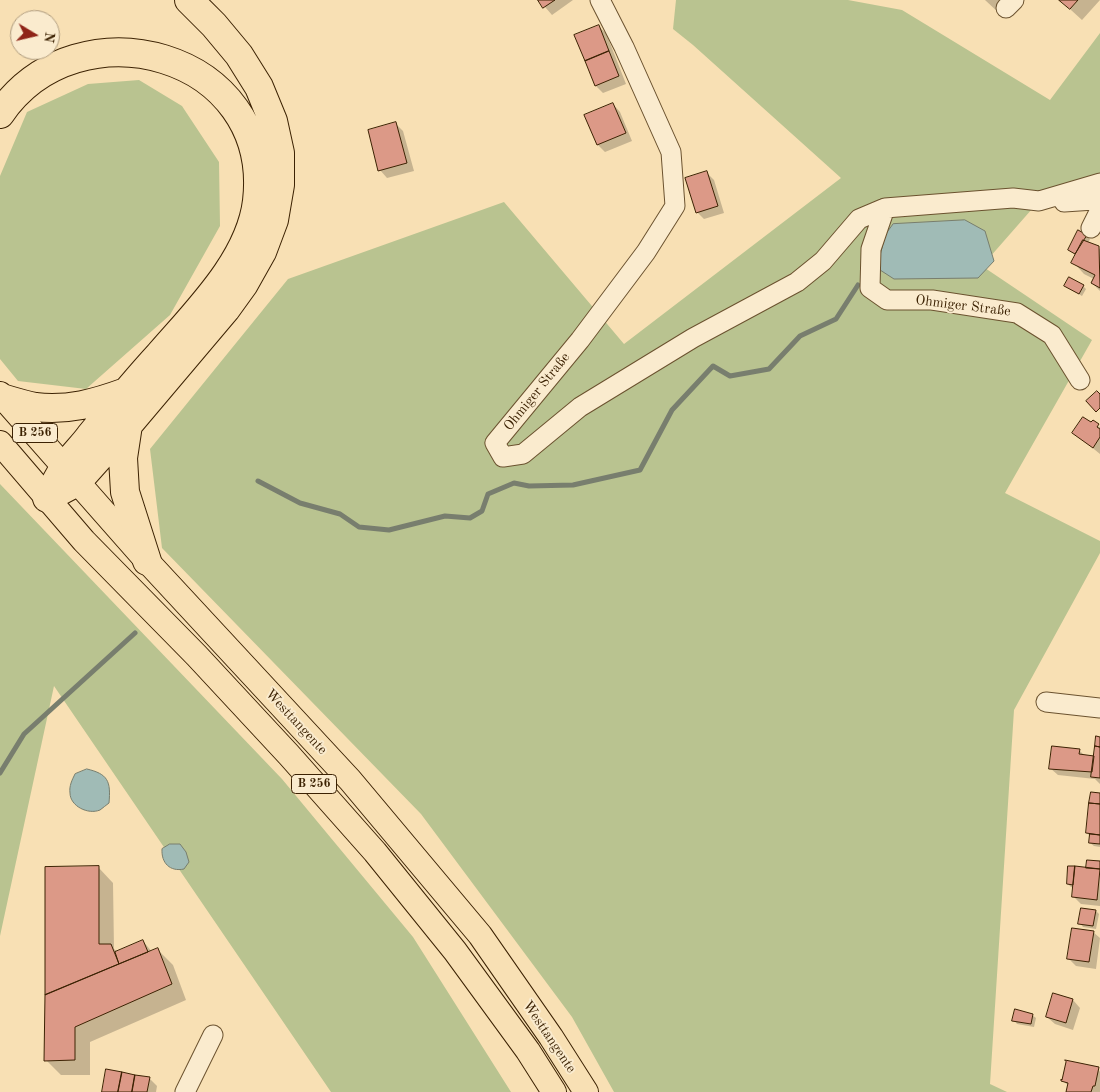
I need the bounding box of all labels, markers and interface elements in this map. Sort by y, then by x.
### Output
north arrow [10,10,60,60]
text: N [41,31,57,44]
street label: Ohmiger Straße [914,292,1012,320]
street label: Ohmiger Straße [500,349,574,435]
road number: B 256 [12,423,58,442]
street label: Westtangente [261,686,331,758]
road number: B 256 [292,774,336,794]
street label: Westtangente [519,998,579,1076]

